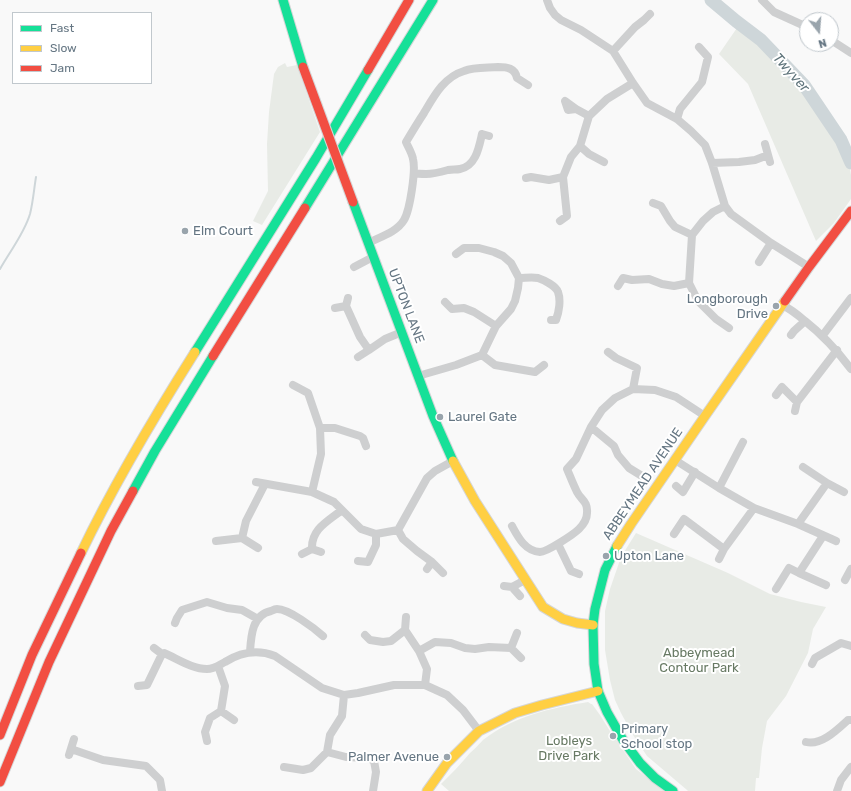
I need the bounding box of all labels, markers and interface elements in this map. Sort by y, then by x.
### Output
legend [12,12,152,84]
north arrow [799,12,839,52]
text: Fast [50,21,74,35]
text: N [817,36,828,50]
text: Slow [50,41,77,55]
water label: Twyver [769,50,813,96]
text: Jam [50,61,75,75]
place label: Elm Court [193,223,253,239]
marker: Elm Court [180,226,190,236]
street label: UPTON LANE [385,266,427,346]
place label: Longborough Drive [687,291,768,322]
marker: Longborough Drive [771,301,781,311]
place label: Laurel Gate [448,409,517,425]
marker: Laurel Gate [435,412,445,422]
street label: ABBEYMEAD AVENUE [600,425,686,543]
place label: Upton Lane [614,548,684,564]
marker: Upton Lane [601,551,611,561]
park label: Abbeymead Contour Park [659,645,739,676]
place label: Primary School stop [621,721,692,752]
marker: Primary School stop [608,731,618,741]
park label: Lobleys Drive Park [538,733,600,764]
place label: Palmer Avenue [348,749,439,765]
marker: Palmer Avenue [442,752,452,762]

